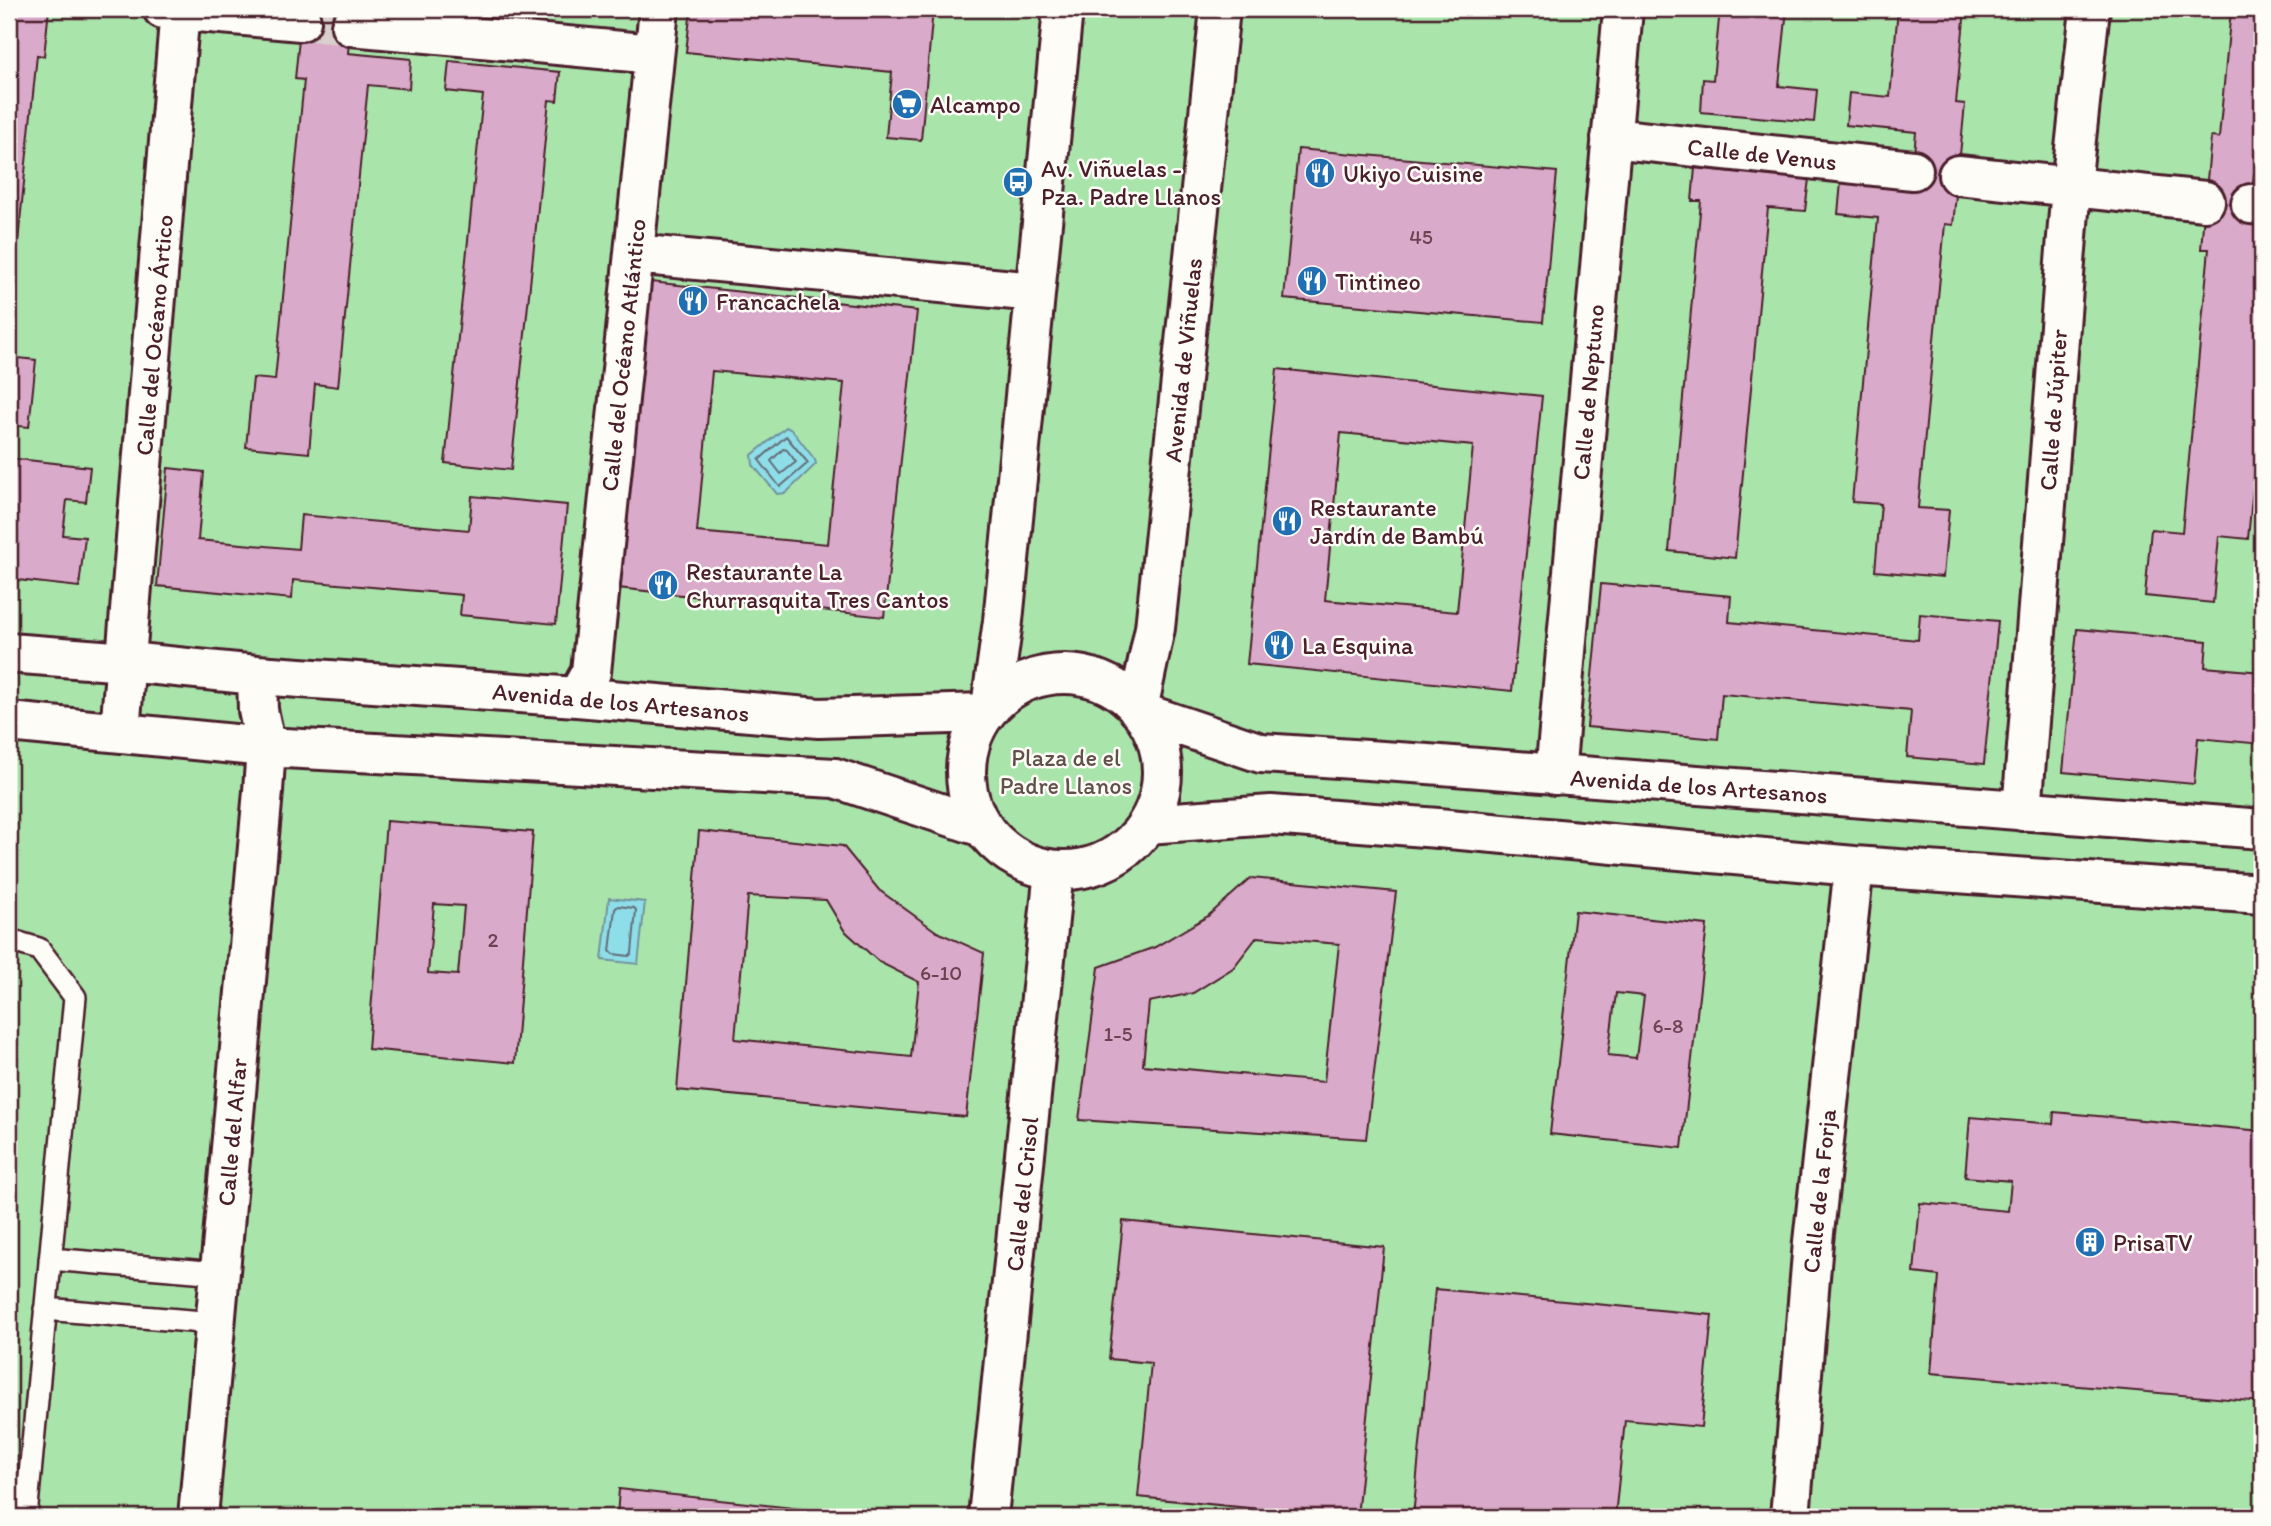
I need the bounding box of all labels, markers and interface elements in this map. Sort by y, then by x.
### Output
supermarket icon: Alcampo [890,87,924,121]
place label: Alcampo [930,90,1021,119]
street label: Calle de Venus [1686,132,1838,176]
place label: Av. Viñuelas - Pza. Padre Llanos [1041,154,1221,211]
restaurant icon: Ukiyo Cuisine [1303,156,1337,190]
place label: Ukiyo Cuisine [1343,159,1483,188]
bus stop icon: Av. Viñuelas - Pza. Padre Llanos [1001,165,1035,199]
street label: Calle del Océano Ártico [129,213,179,457]
street label: Calle del Océano Atlántico [594,217,652,493]
house number: 45 [1409,224,1433,249]
street label: Avenida de Viñuelas [1158,256,1208,464]
restaurant icon: Tintineo [1295,264,1329,298]
place label: Tintineo [1335,267,1421,296]
restaurant icon: Francachela [676,284,710,318]
place label: Francachela [716,287,841,316]
street label: Calle de Neptuno [1566,303,1610,481]
street label: Calle de Júpiter [2033,328,2073,492]
place label: Restaurante Jardín de Bambú [1310,493,1484,550]
restaurant icon: Restaurante Jardín de Bambú [1270,504,1304,538]
place label: Restaurante La Churrasquita Tres Cantos [686,557,949,614]
restaurant icon: Restaurante La Churrasquita Tres Cantos [646,568,680,602]
restaurant icon: La Esquina [1262,628,1296,662]
place label: La Esquina [1302,631,1414,660]
street label: Avenida de los Artesanos [491,676,751,728]
park label: Plaza de el Padre Llanos [1000,743,1132,800]
street label: Avenida de los Artesanos [1569,763,1829,809]
house number: 2 [487,927,499,952]
house number: 6-10 [920,960,962,985]
house number: 6-8 [1652,1013,1684,1038]
house number: 1-5 [1103,1021,1133,1046]
street label: Calle del Alfar [211,1056,253,1207]
street label: Calle de la Forja [1796,1107,1842,1275]
street label: Calle del Crisol [999,1115,1045,1273]
building icon: PrisaTV [2073,1225,2107,1259]
place label: PrisaTV [2113,1228,2192,1257]

